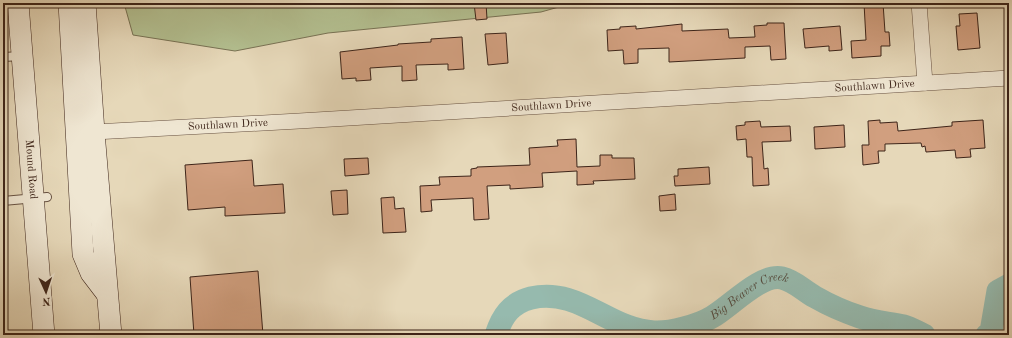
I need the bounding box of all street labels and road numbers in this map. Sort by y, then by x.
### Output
street label: Southlawn Drive [834,78,915,94]
street label: Southlawn Drive [511,98,592,114]
street label: Southlawn Drive [187,117,268,132]
street label: Mound Road [23,139,39,200]

